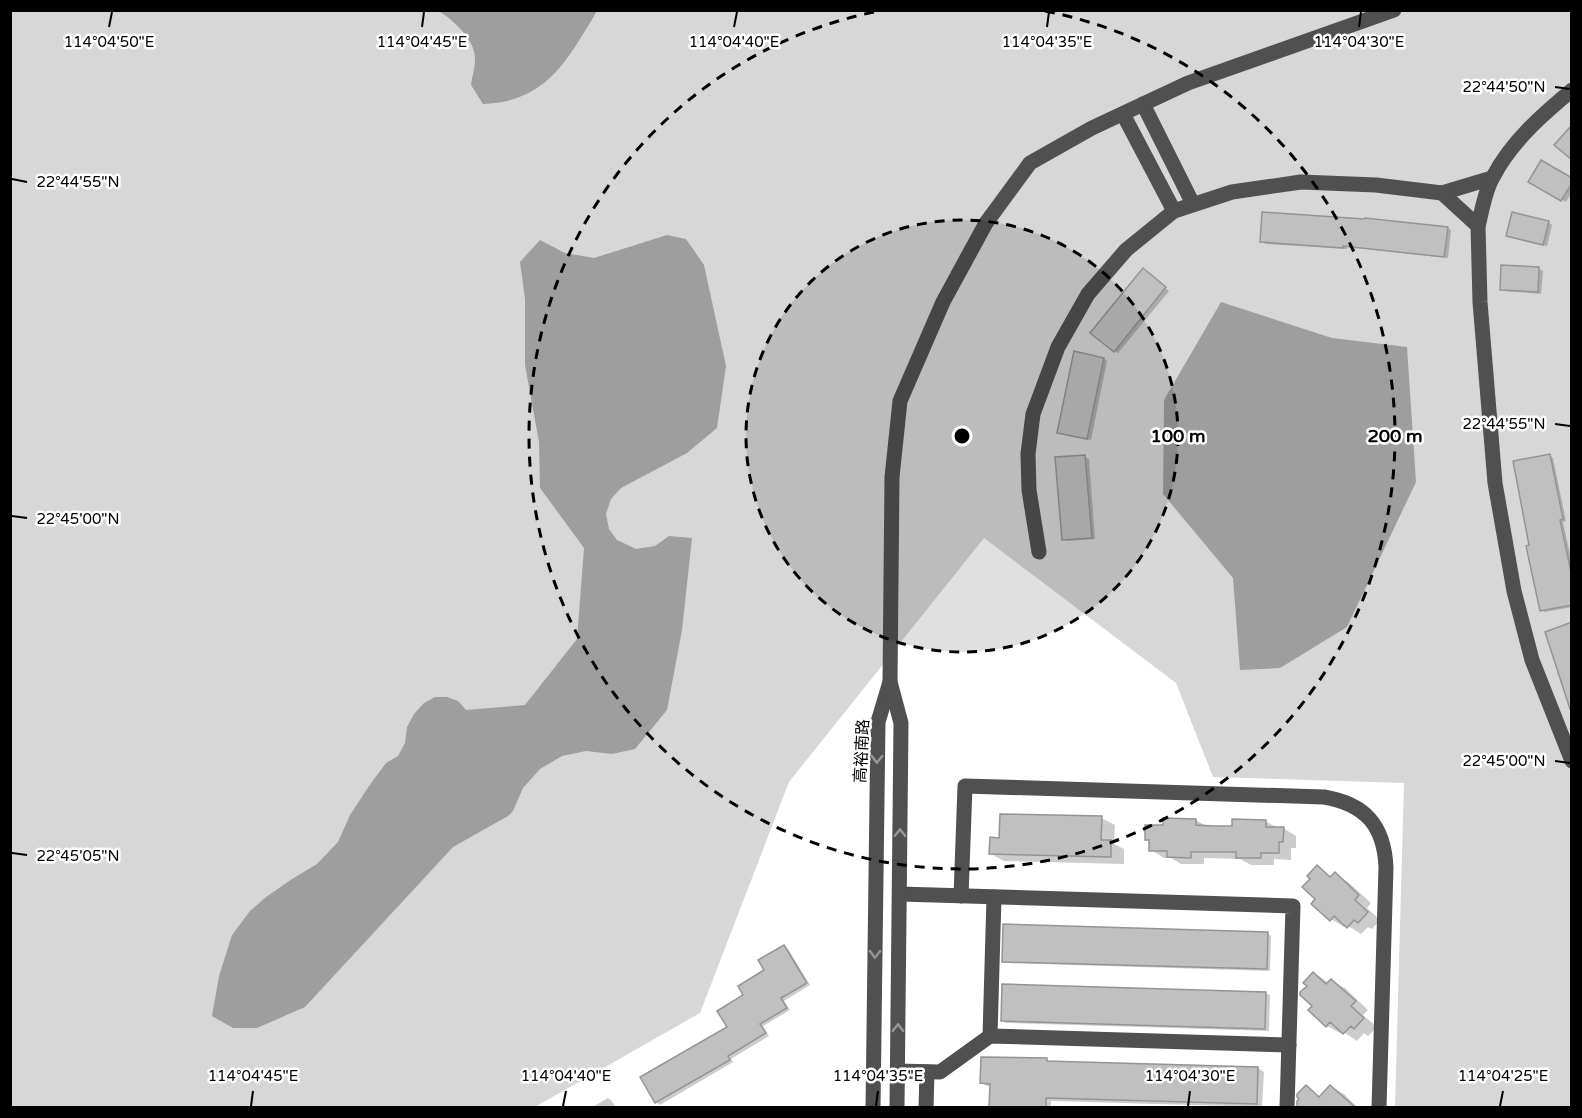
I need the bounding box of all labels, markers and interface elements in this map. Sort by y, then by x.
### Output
text: 114°04'50"E [64,33,154,51]
text: 114°04'45"E [377,33,467,51]
text: 114°04'40"E [689,33,779,51]
text: 114°04'35"E [1002,33,1092,51]
text: 114°04'30"E [1314,33,1404,51]
text: 22°44'50"N [1462,78,1546,96]
text: 22°44'55"N [36,173,120,191]
text: 22°44'55"N [1462,415,1546,433]
text: 100 m [1150,425,1206,447]
text: 200 m [1367,425,1423,447]
centre of rings [952,426,972,446]
text: 22°45'00"N [36,510,120,528]
street label: 高裕南路 [850,719,874,784]
text: 22°45'00"N [1462,752,1546,770]
one-way arrow [871,755,883,764]
one-way arrow [894,829,906,838]
text: 22°45'05"N [36,847,120,865]
one-way arrow [868,950,881,959]
one-way arrow [892,1024,904,1033]
text: 114°04'45"E [208,1067,298,1085]
text: 114°04'40"E [521,1067,611,1085]
text: 114°04'35"E [833,1067,923,1085]
text: 114°04'30"E [1145,1067,1235,1085]
text: 114°04'25"E [1458,1067,1548,1085]

